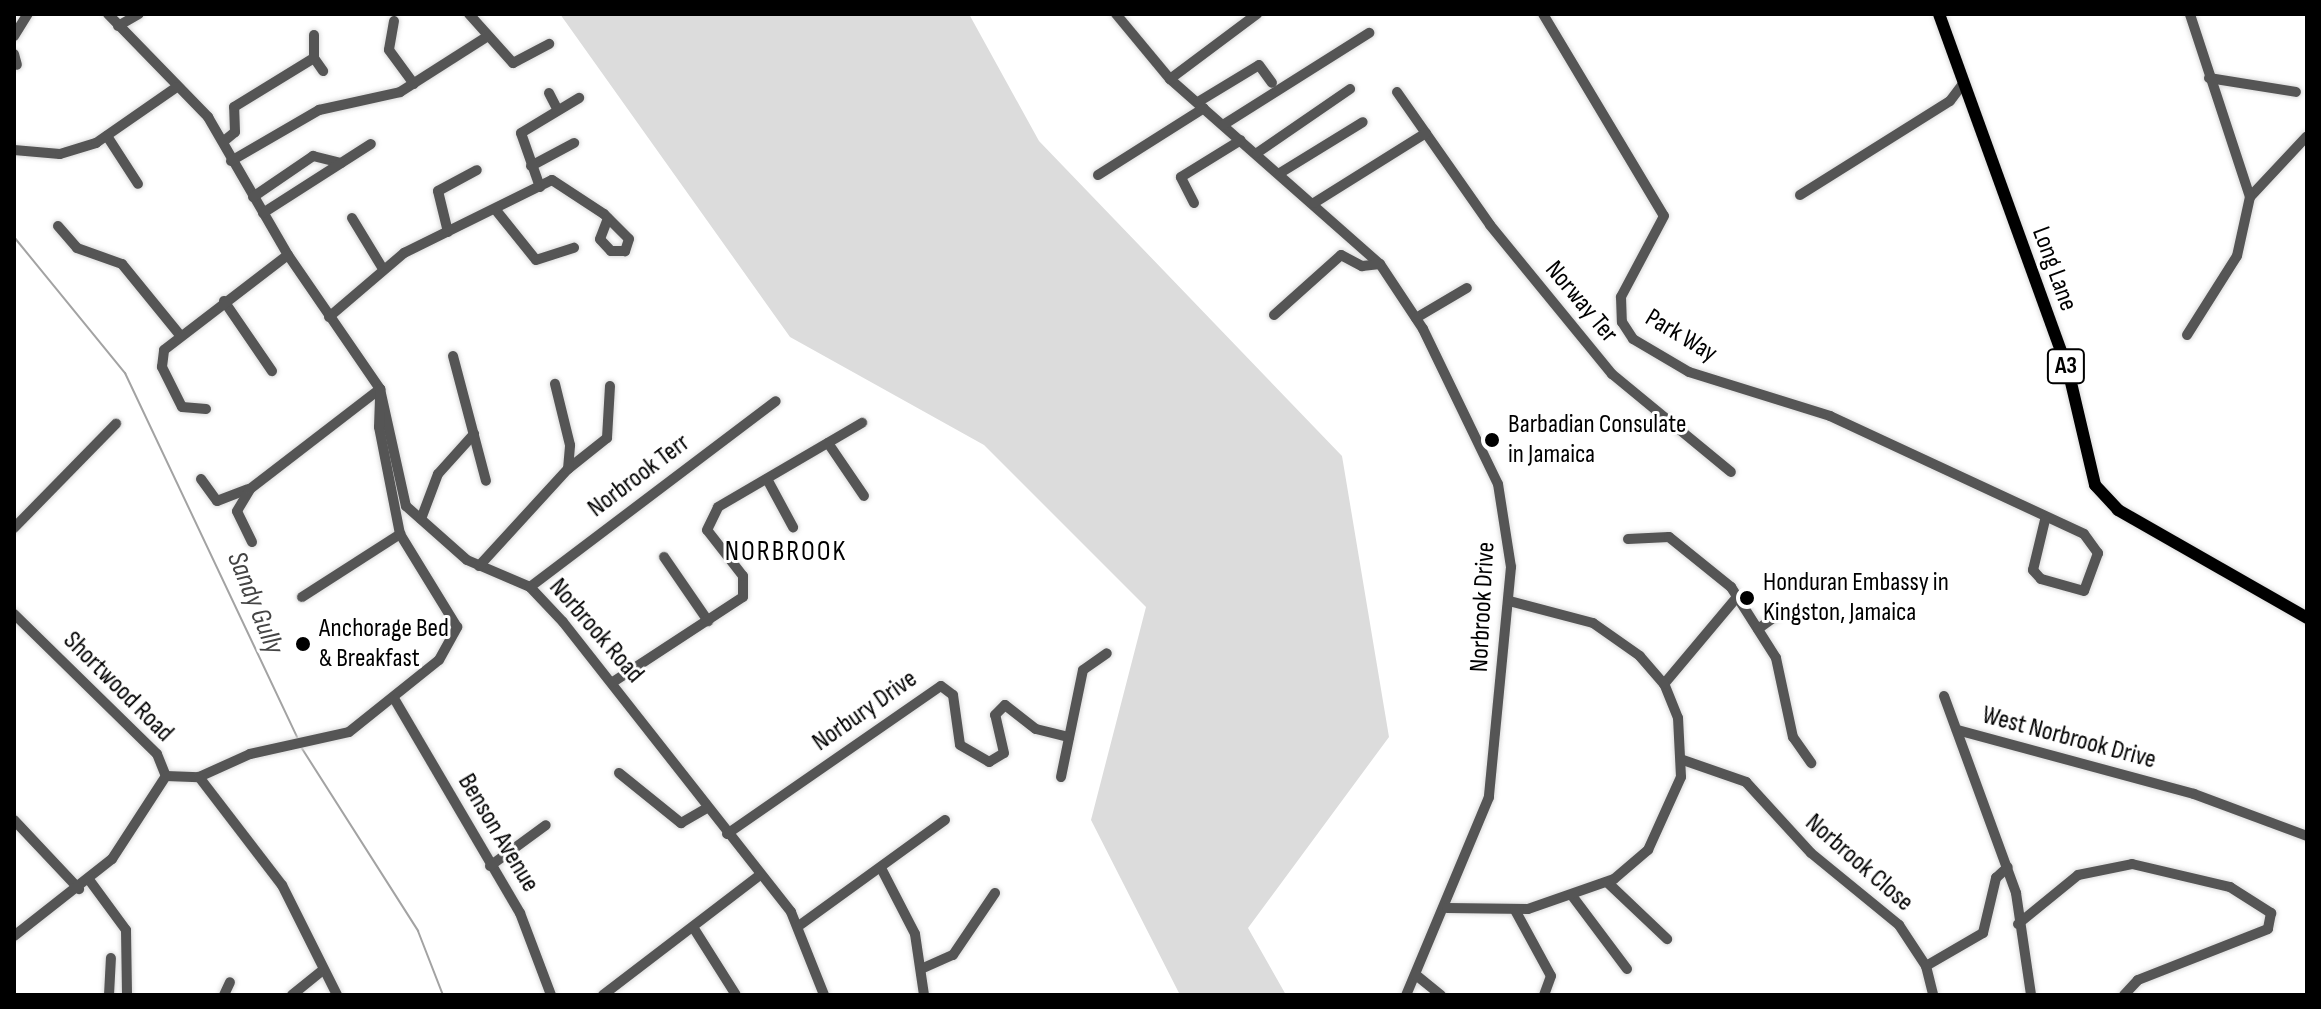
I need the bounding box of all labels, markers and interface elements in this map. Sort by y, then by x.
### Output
street label: Long Lane [2024,223,2084,315]
street label: Norway Ter [1538,255,1624,349]
street label: Park Way [1639,302,1723,370]
road number: A3 [2046,346,2086,386]
place label: Barbadian Consulate in Jamaica [1508,409,1686,470]
street label: Norbrook Terr [582,428,696,524]
marker: Barbadian Consulate in Jamaica [1483,431,1501,449]
district label: NORBROOK [725,535,847,569]
street label: Norbrook Drive [1464,541,1502,673]
water label: Sandy Gully [219,547,291,659]
place label: Honduran Embassy in Kingston, Jamaica [1763,567,1949,628]
street label: Norbrook Road [542,572,650,690]
marker: Honduran Embassy in Kingston, Jamaica [1738,589,1756,607]
place label: Anchorage Bed & Breakfast [319,613,449,674]
street label: Shortwood Road [56,625,180,749]
marker: Anchorage Bed & Breakfast [294,635,312,653]
street label: Norbury Drive [807,664,923,758]
street label: West Norbrook Drive [1979,700,2159,776]
street label: Benson Avenue [451,768,545,898]
street label: Norbrook Close [1799,808,1919,918]

